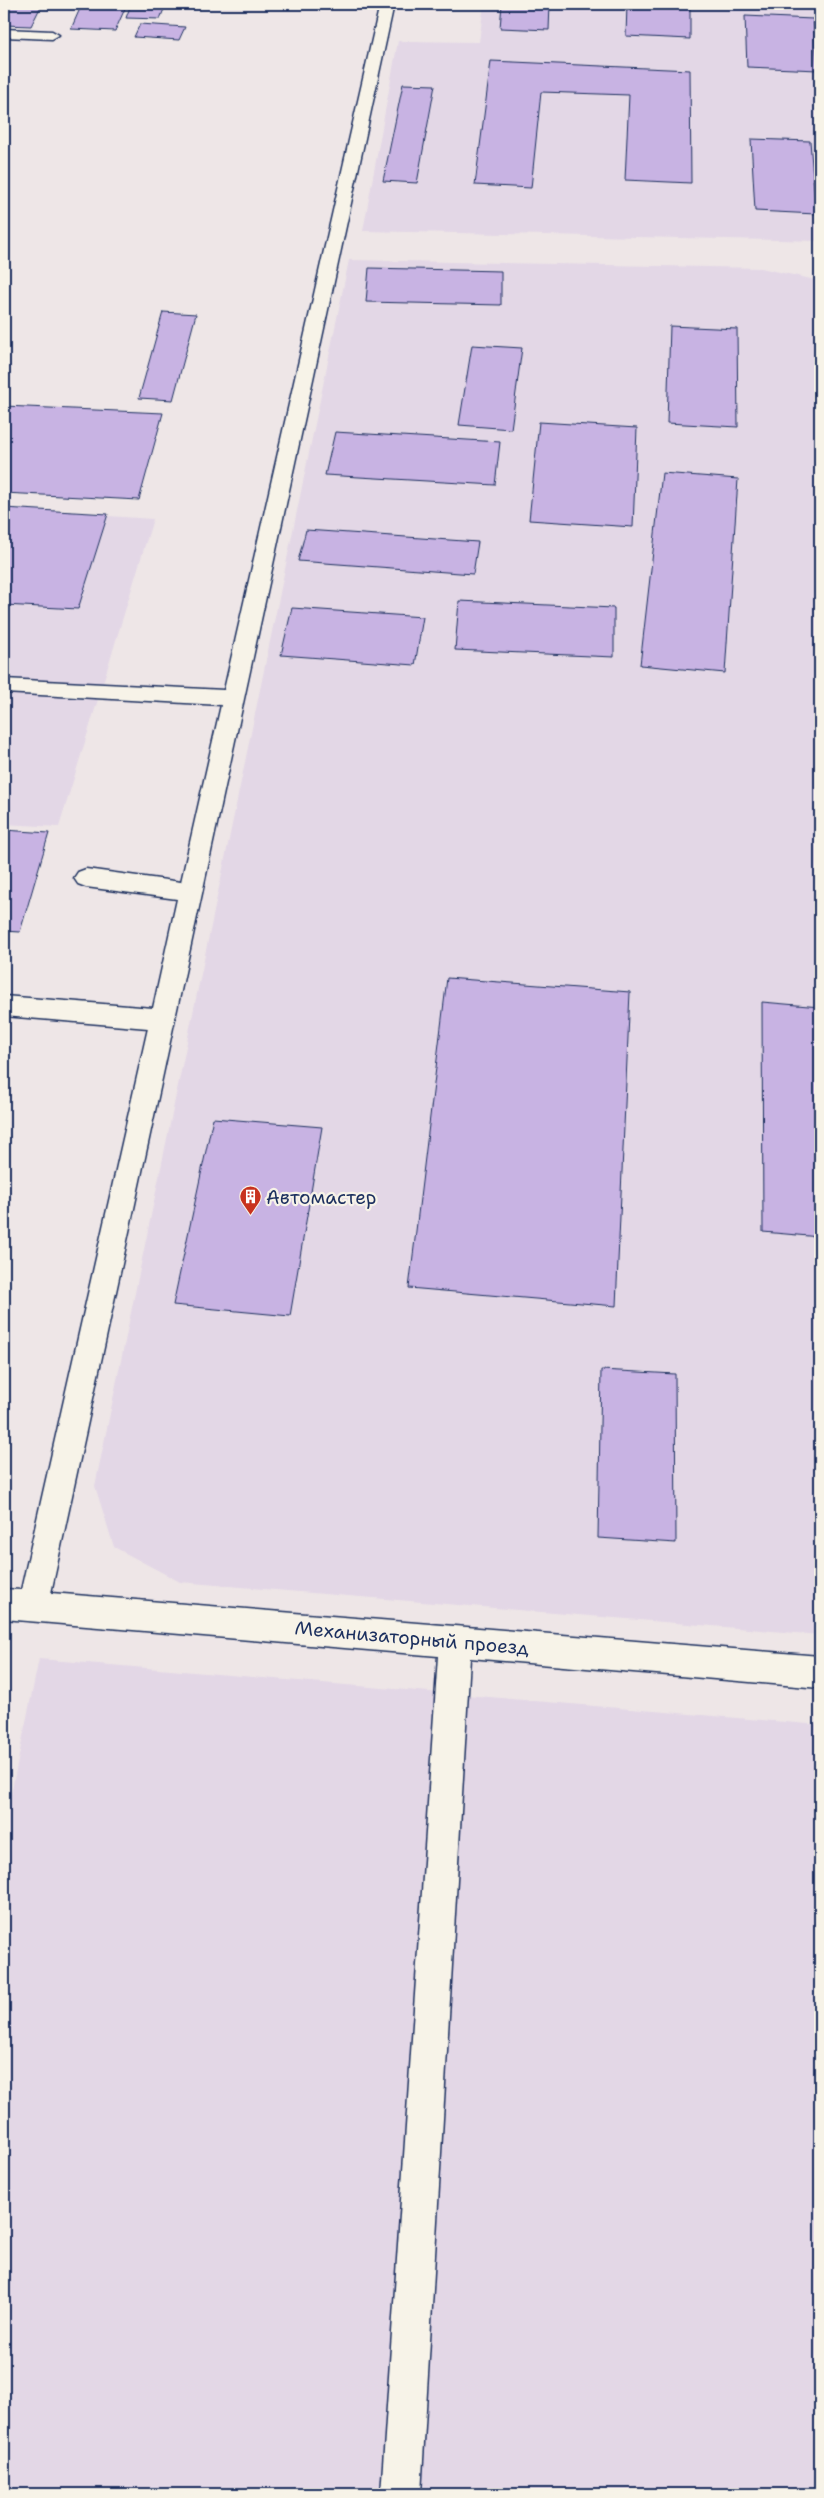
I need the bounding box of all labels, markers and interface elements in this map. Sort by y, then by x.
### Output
building icon: Автомастер [238,1185,262,1216]
place label: Автомастер [266,1185,377,1210]
street label: Механизаторный проезд [294,1615,530,1661]

